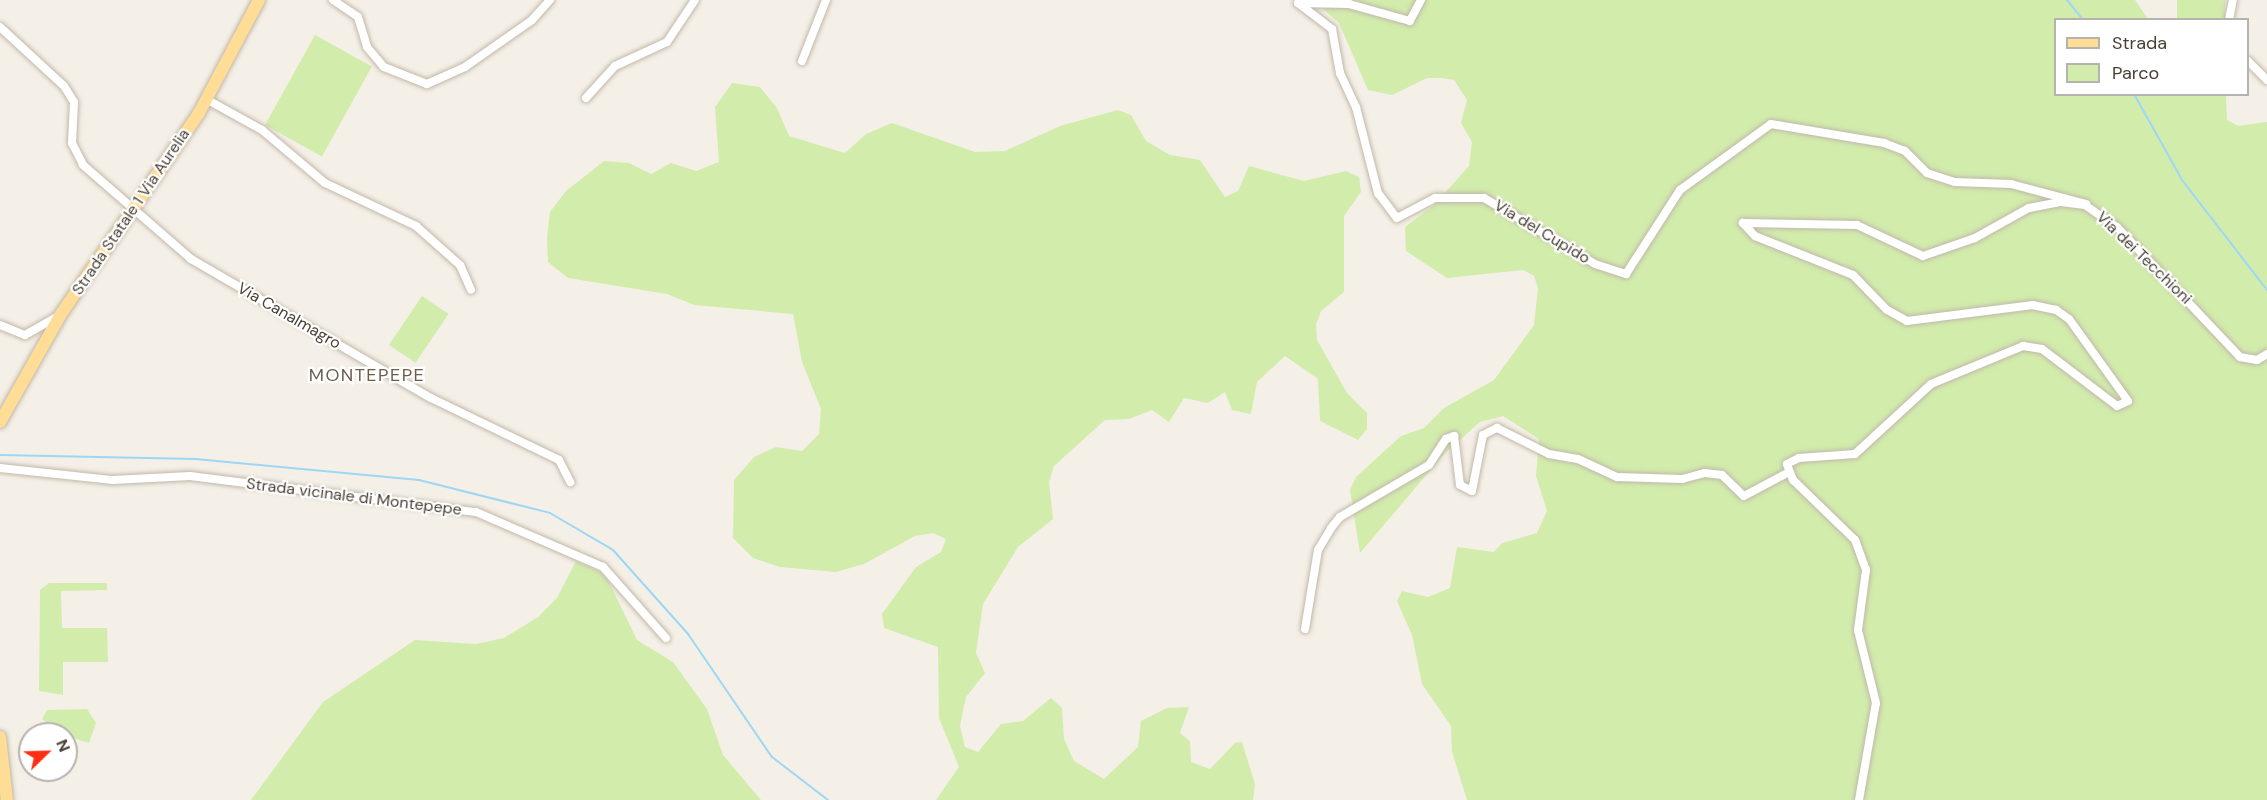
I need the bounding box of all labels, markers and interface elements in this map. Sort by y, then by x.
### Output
legend [2054,18,2249,96]
text: Strada [2112,31,2167,55]
text: Parco [2112,61,2159,85]
street label: Strada Statale 1 Via Aurelia [68,125,194,299]
street label: Via del Cupido [1491,196,1593,268]
street label: Via dei Tecchioni [2092,208,2196,308]
street label: Via Canalmagro [234,279,344,353]
district label: MONTEPEPE [309,364,425,386]
street label: Strada vicinale di Montepepe [245,474,463,520]
north arrow [18,722,78,782]
text: N [51,736,75,755]

